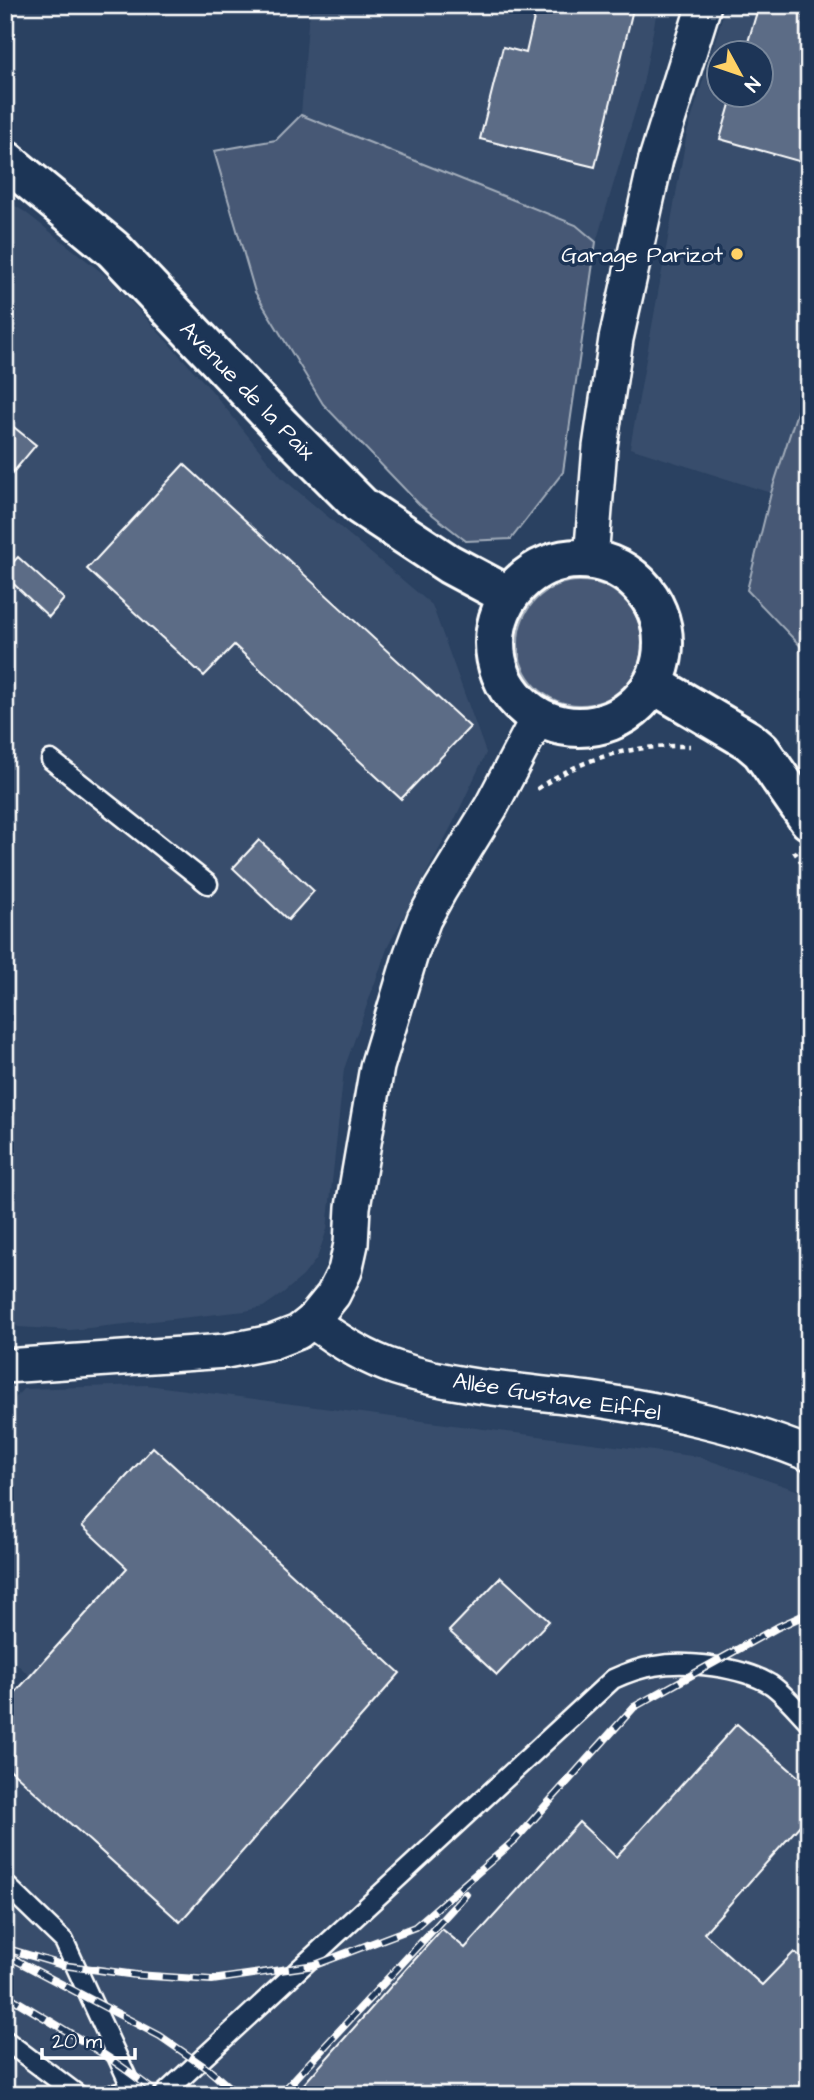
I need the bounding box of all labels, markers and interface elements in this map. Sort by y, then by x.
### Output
north arrow [706,38,776,108]
text: N [738,71,766,97]
place label: Garage Parizot [561,239,724,272]
marker: Garage Parizot [729,246,745,262]
street label: Avenue de la Paix [172,314,322,468]
street label: Allée Gustave Eiffel [451,1365,663,1429]
scale bar [42,2016,135,2060]
text: 20 m [52,2027,103,2056]

